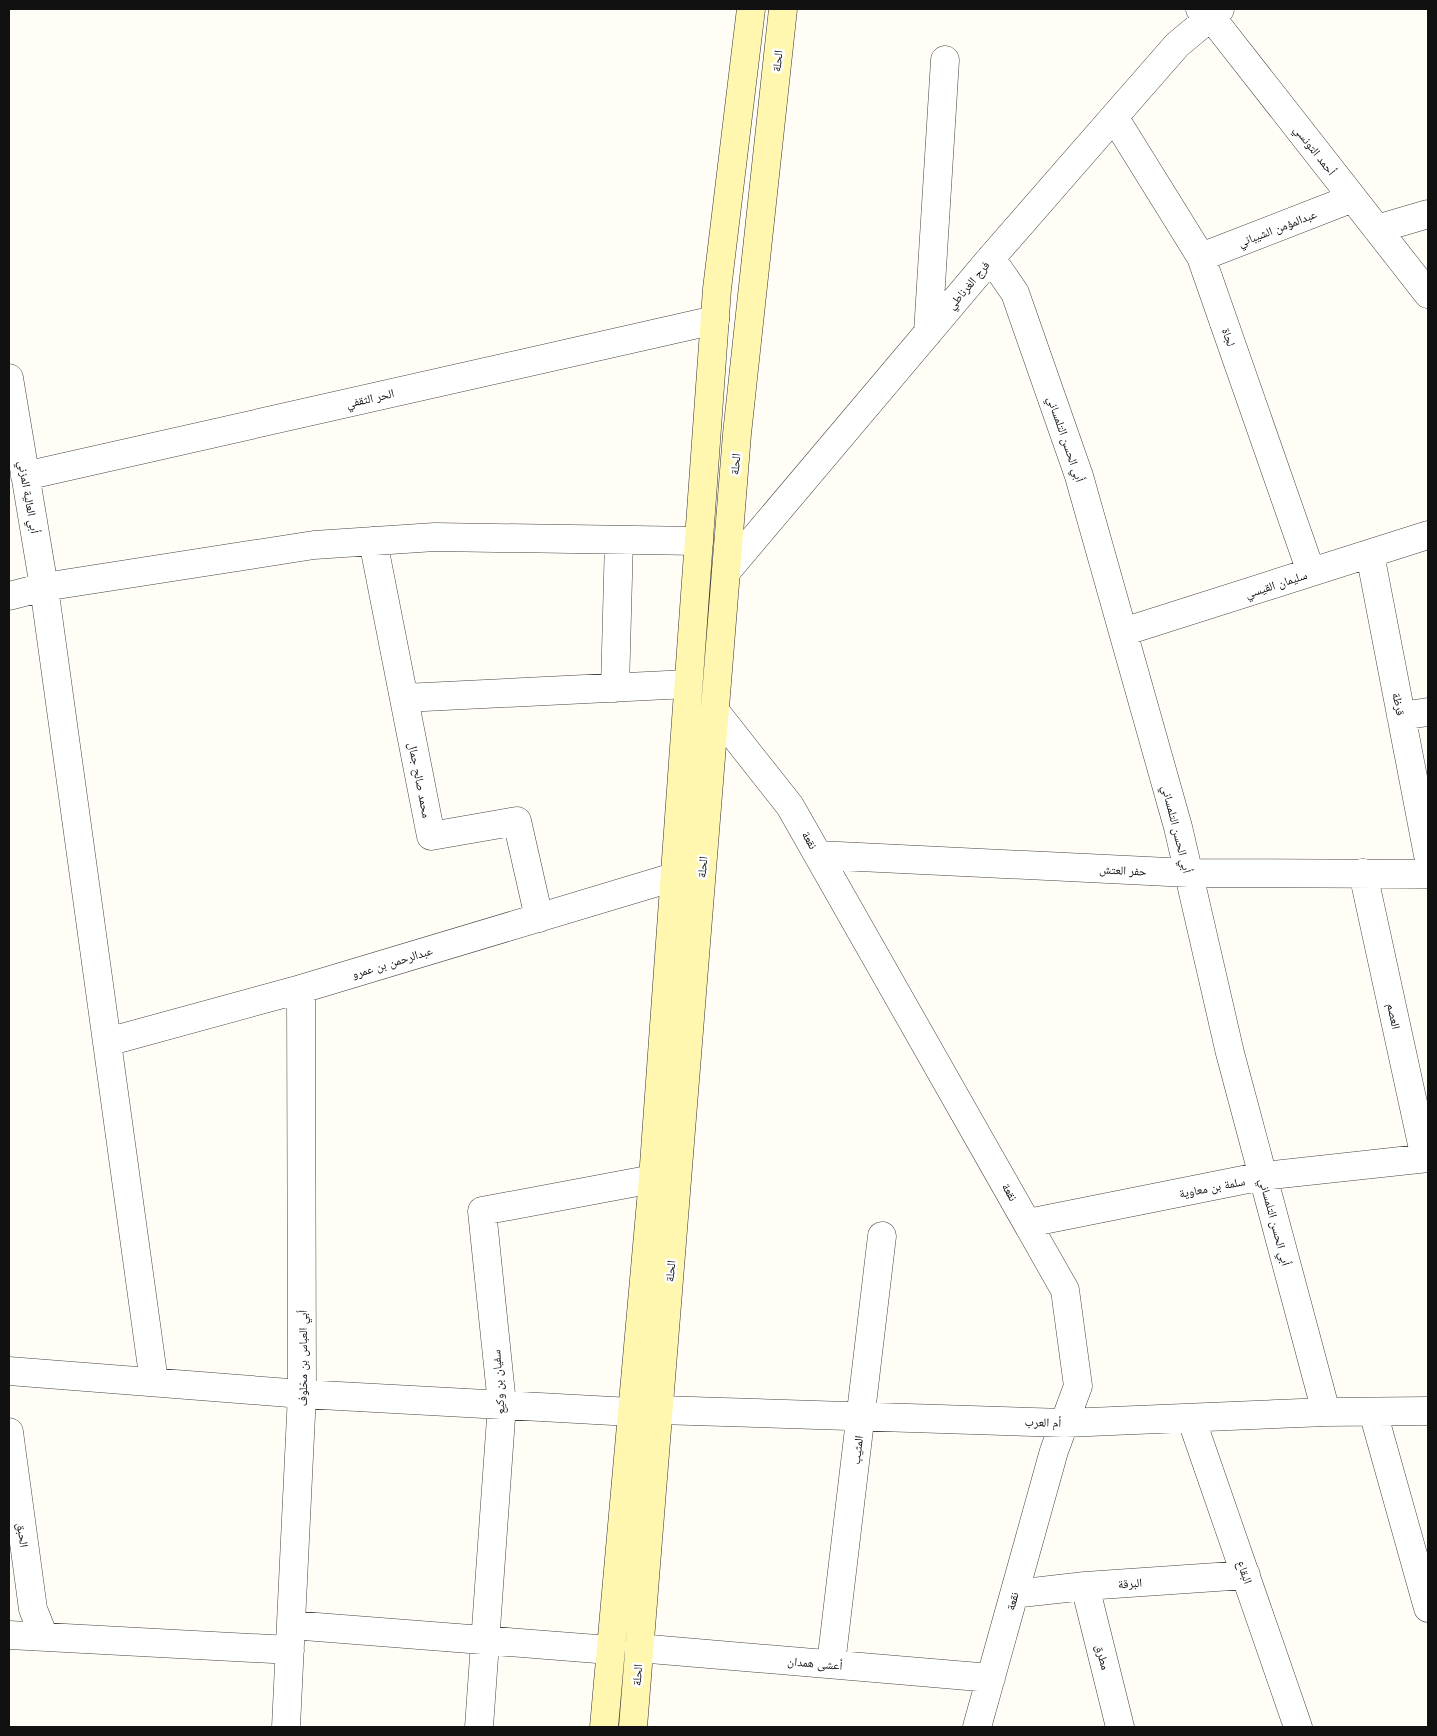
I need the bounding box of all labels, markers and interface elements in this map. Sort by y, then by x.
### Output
street label: الحلة [768,49,786,73]
street label: أحمد التونسي [1288,122,1339,180]
street label: عبدالمؤمن الشيباني [1236,206,1319,253]
street label: فرج الغرناطي [943,258,995,314]
street label: لجاة [1219,326,1239,348]
street label: الحر الثقفي [344,385,396,414]
street label: أبي الحسن التلمساني [1041,394,1088,485]
street label: الحلة [727,452,743,475]
street label: أبي العالية المزني [12,459,43,535]
street label: سليمان القيسي [1243,567,1310,604]
street label: قرظة [1389,691,1409,717]
street label: محمد صالح جمال [405,741,435,819]
street label: أبي الحسن التلمساني [1156,784,1195,875]
street label: نقعة [799,828,821,852]
street label: الحلة [694,855,710,878]
street label: حفر العتش [1099,861,1147,879]
street label: عبدالرحمن بن عمرو [350,943,434,982]
street label: العصم [1383,1002,1404,1031]
street label: سلمة بن معاوية [1178,1173,1247,1201]
street label: أبي الحسن التلمساني [1253,1177,1294,1268]
street label: نقعة [999,1180,1021,1204]
street label: الحلة [662,1259,678,1282]
street label: أبي العباس بن مخلوف [295,1310,313,1406]
street label: سفيان بن وكيع [488,1349,508,1415]
street label: أم العرب [1024,1414,1062,1431]
street label: المثيب [848,1435,867,1465]
street label: الحبق [13,1522,32,1548]
street label: البقاع [1233,1558,1256,1586]
street label: البرقة [1117,1575,1143,1592]
street label: نقعة [1002,1590,1022,1612]
street label: مطرق [1093,1643,1113,1671]
street label: أعشى همدان [787,1653,843,1673]
street label: الحلة [629,1663,645,1686]

